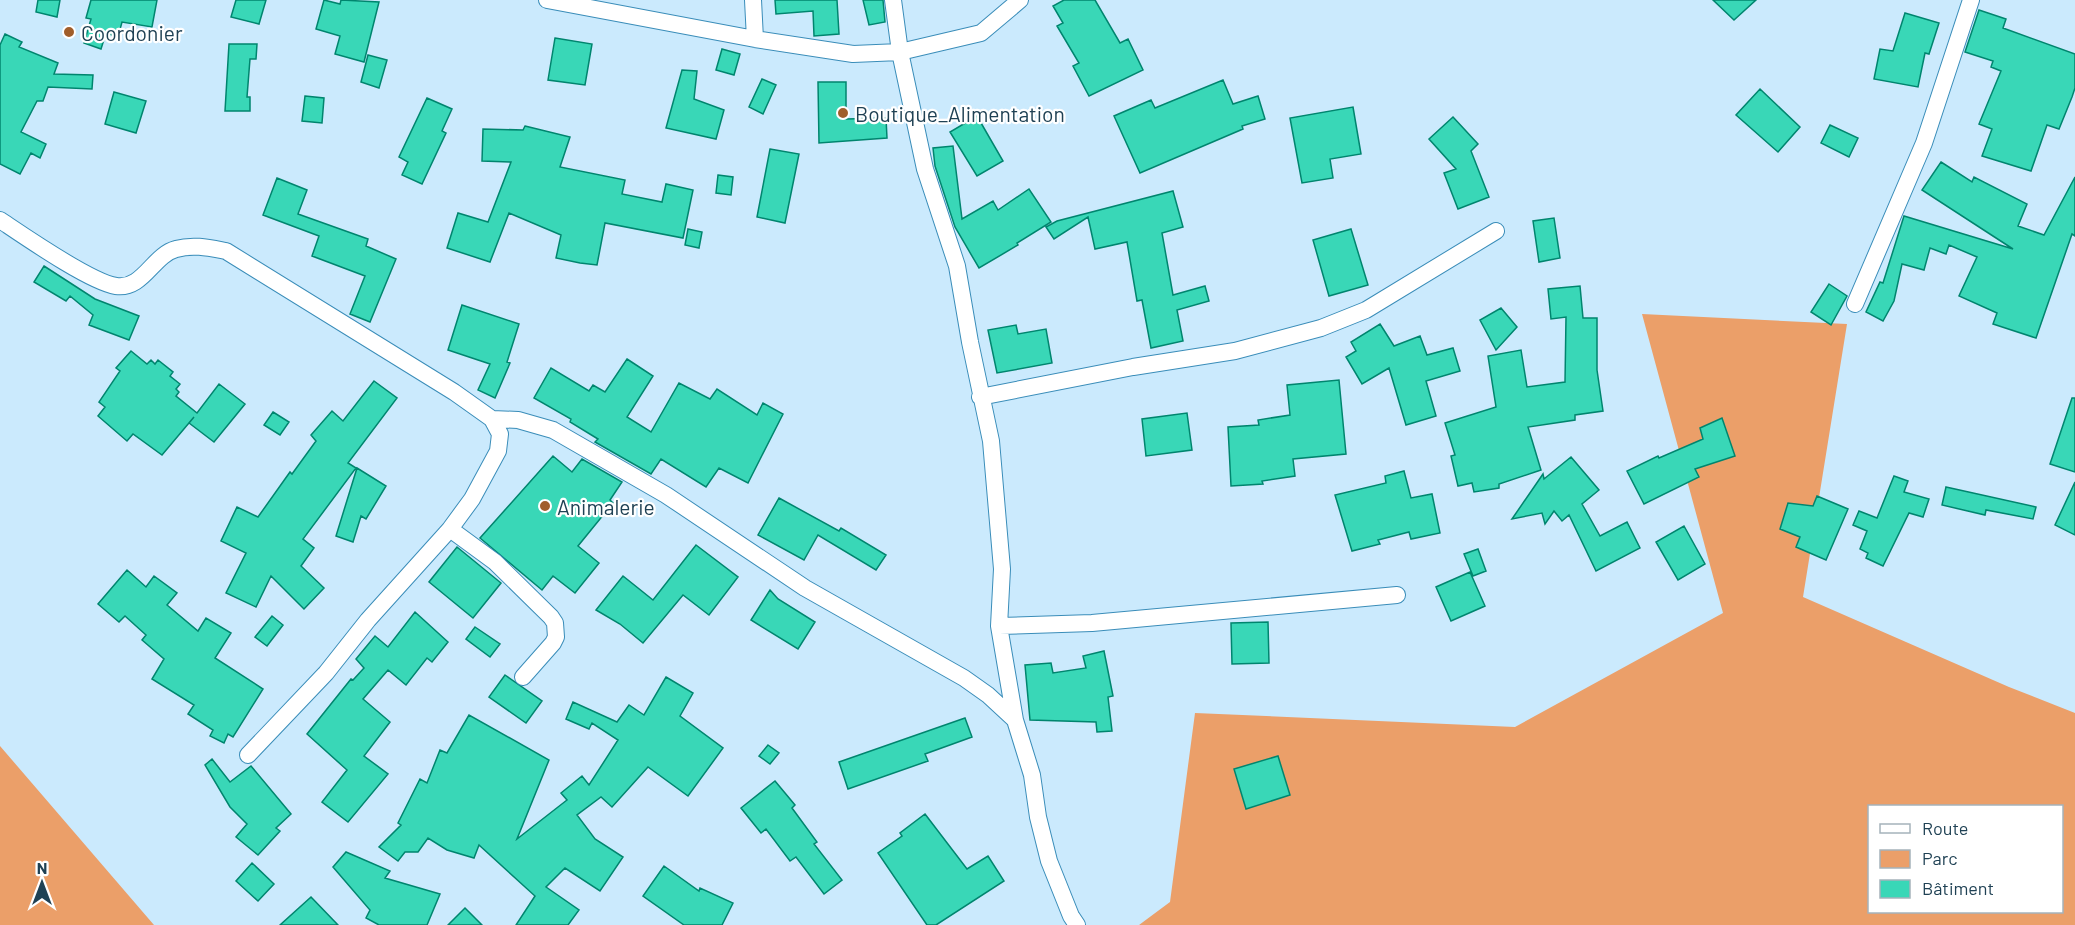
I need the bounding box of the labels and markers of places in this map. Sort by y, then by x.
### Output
place label: Coordonier [81,20,183,45]
marker: Coordonier [62,25,76,39]
place label: Boutique_Alimentation [855,101,1065,126]
marker: Boutique_Alimentation [836,106,850,120]
place label: Animalerie [557,494,655,519]
marker: Animalerie [538,499,552,513]

